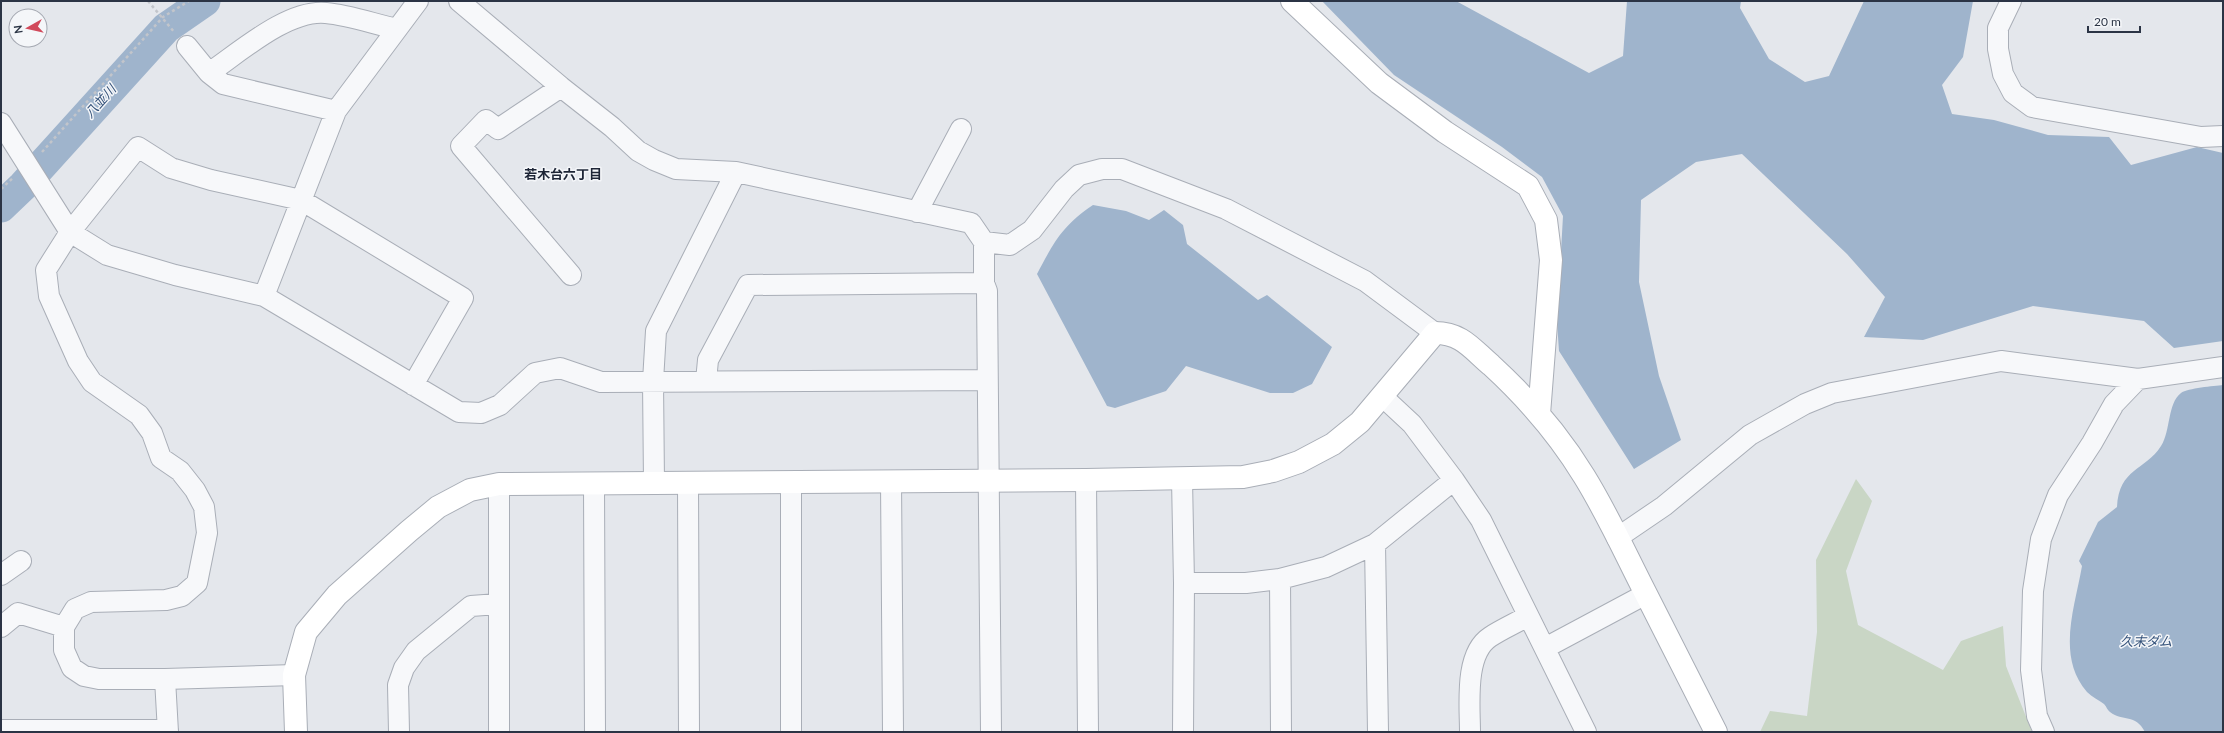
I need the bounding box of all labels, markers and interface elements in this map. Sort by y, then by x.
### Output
north arrow [8,8,48,48]
scale bar [2088,8,2140,34]
text: 20 m [2094,14,2121,29]
text: N [11,24,25,35]
water label: 八並川 [81,80,120,121]
district label: 若木台六丁目 [524,166,602,182]
water label: 久末ダム [2120,633,2172,649]

